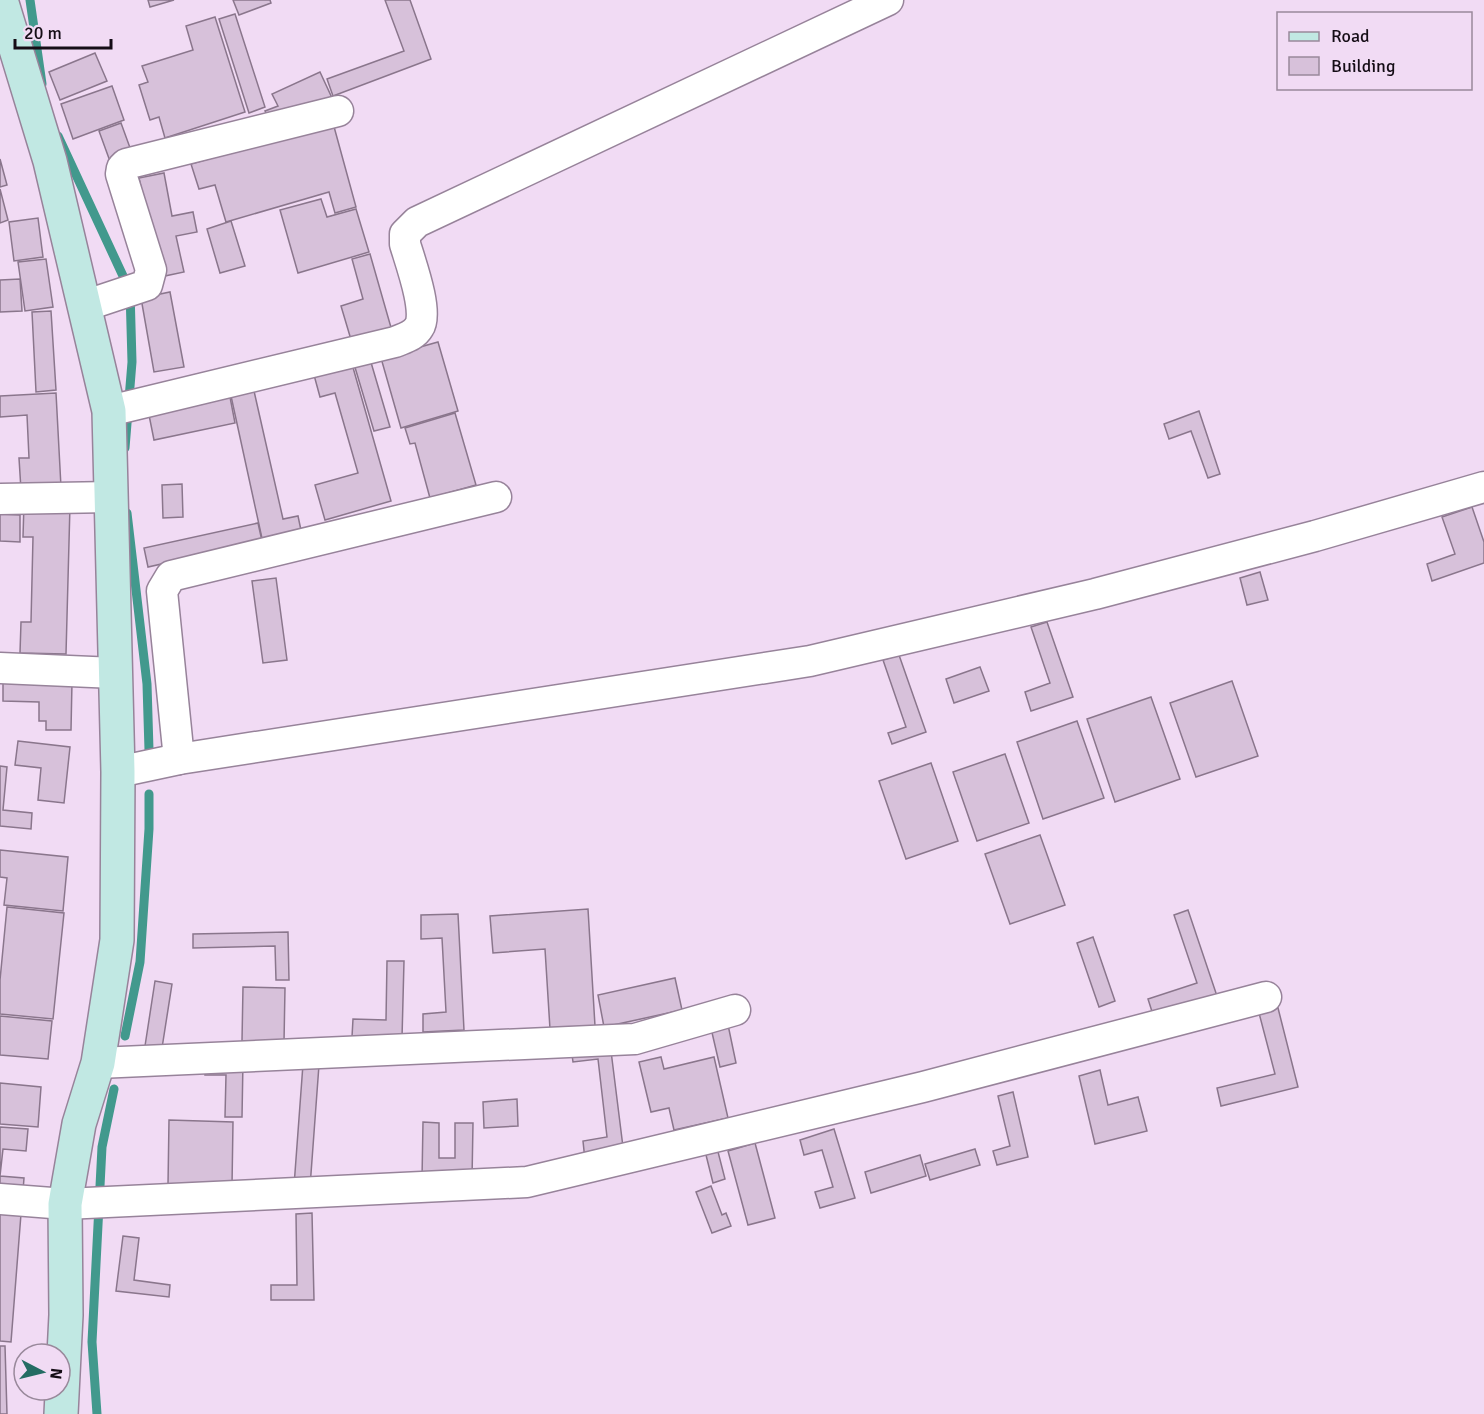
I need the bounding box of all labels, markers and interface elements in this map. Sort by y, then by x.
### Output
scale bar [15,12,111,50]
legend [1277,12,1472,90]
text: 20 m [24,22,62,44]
text: Road [1331,25,1370,47]
text: Building [1331,55,1395,77]
north arrow [12,1342,72,1402]
text: N [45,1367,66,1380]

